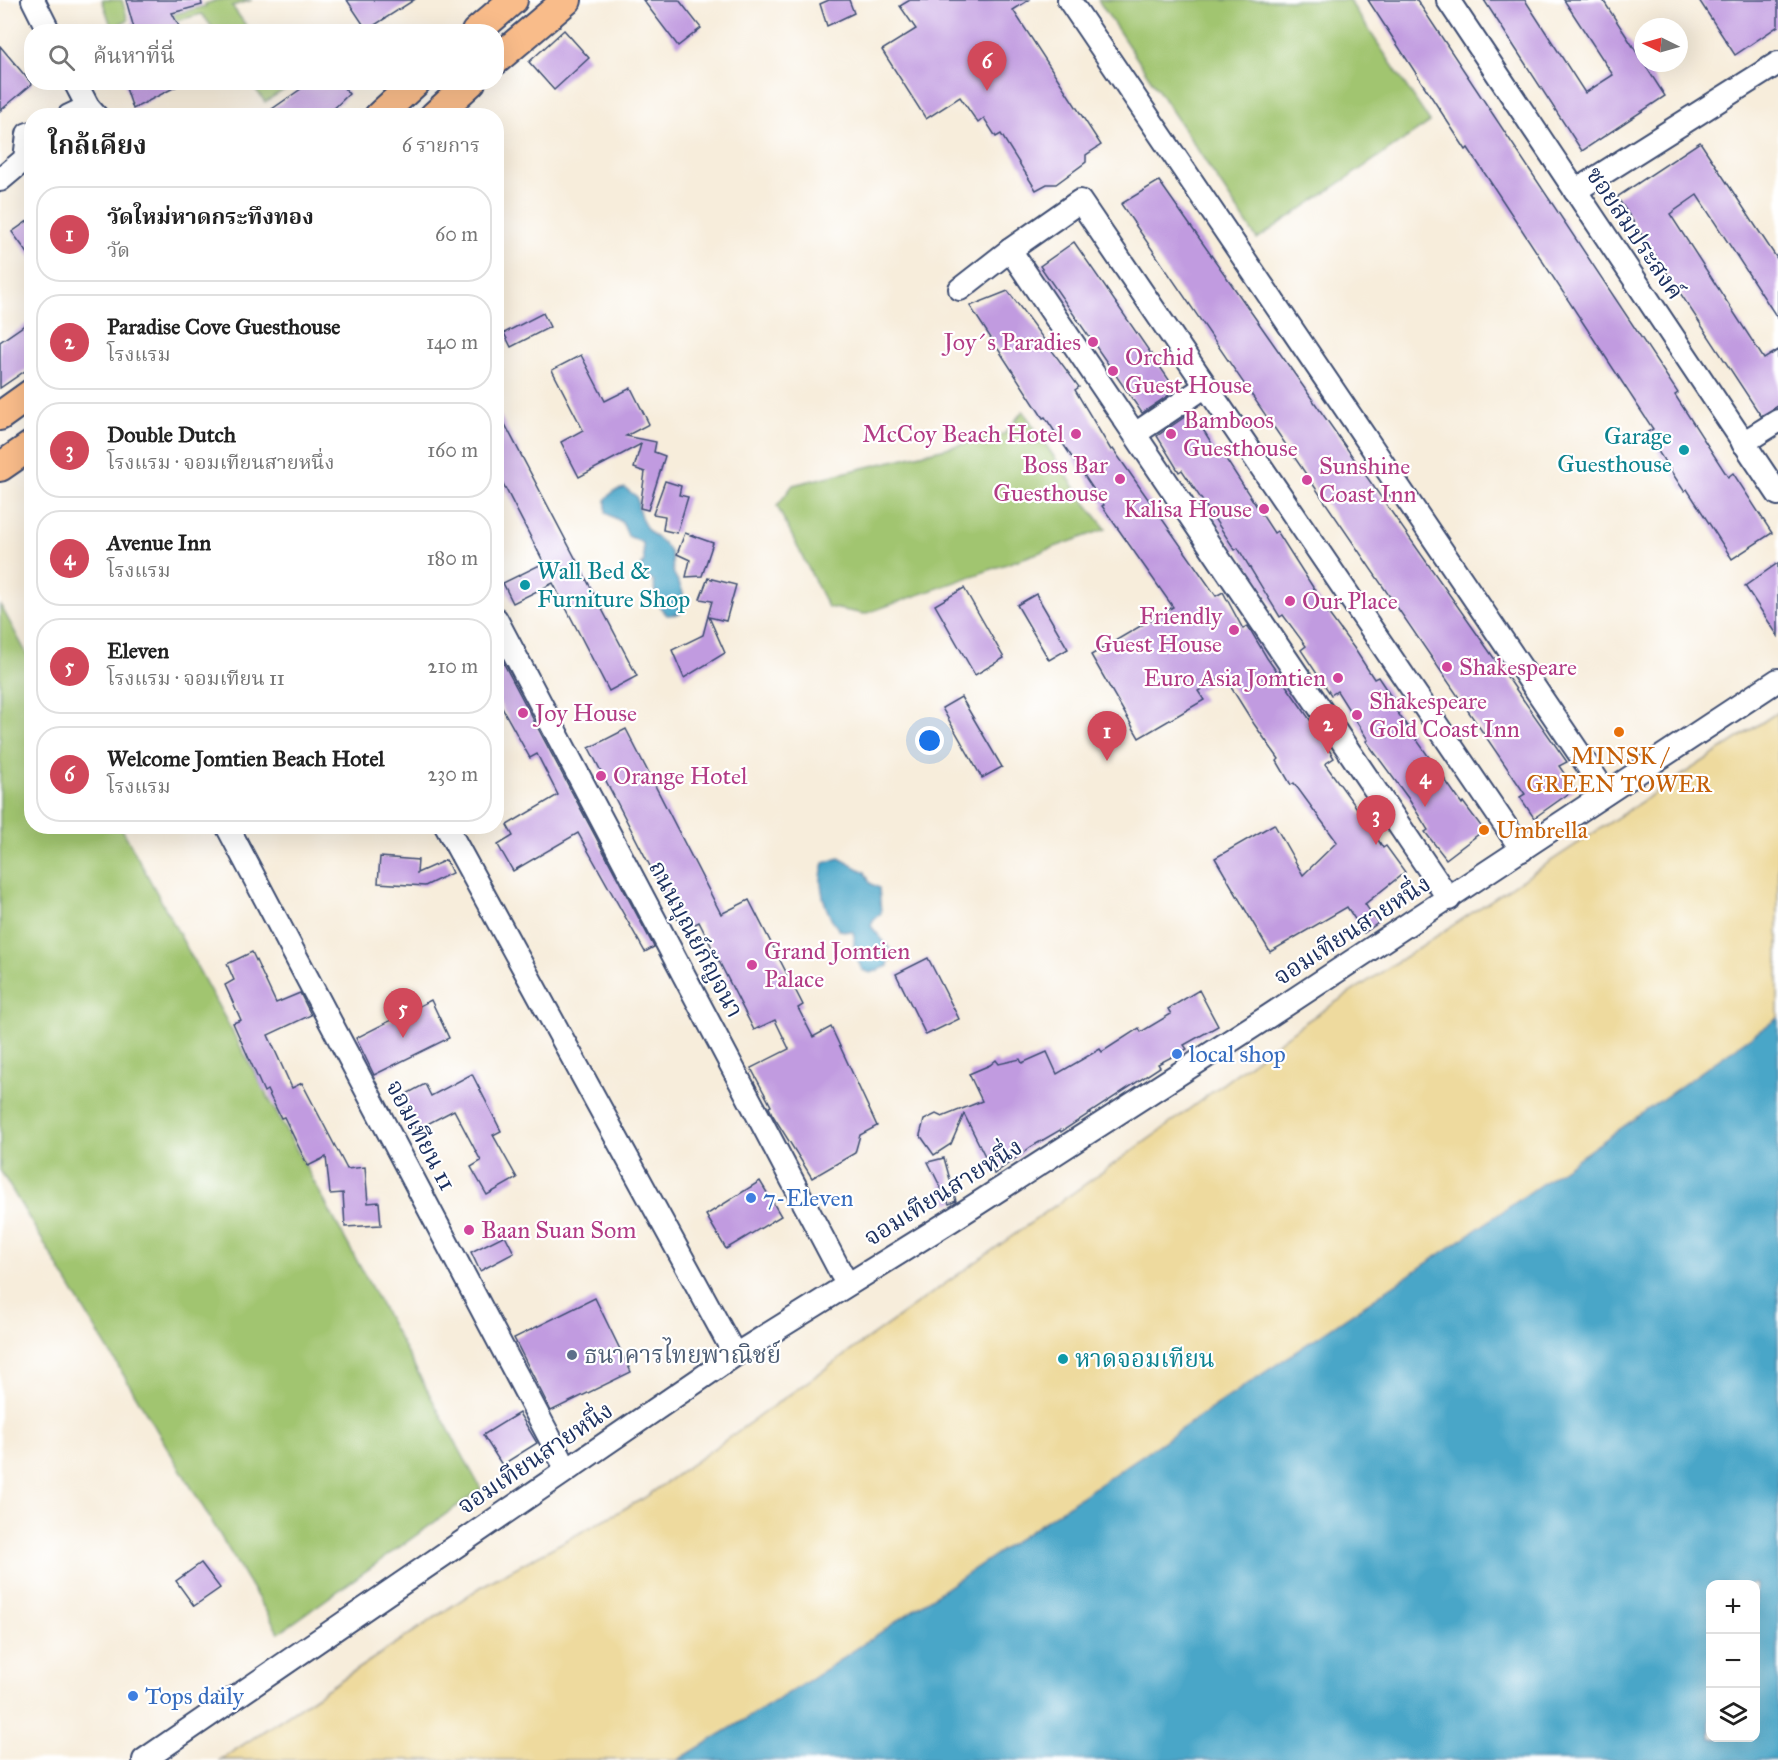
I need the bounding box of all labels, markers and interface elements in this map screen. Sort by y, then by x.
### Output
north arrow [1634,18,1688,72]
search box [24,24,504,90]
icon: search [45,41,78,74]
text: ค้นหาที่นี่ [93,42,175,69]
pin: 6 [968,42,1006,91]
text: ใกล้เคียง [48,129,147,161]
text: 6 รายการ [402,133,480,157]
street label: ซอยสมประสงค์ [1580,160,1691,305]
text: วัดใหม่หาดกระทึงทอง [107,203,314,230]
text: 1 [66,222,73,246]
text: 60 m [435,222,478,246]
text: วัด [107,238,130,262]
text: Paradise Cove Guesthouse [107,313,340,340]
place label: Joy´s Paradies [941,327,1081,357]
text: 2 [65,330,74,354]
text: 140 m [426,330,478,354]
marker: Joy´s Paradies [1086,335,1100,349]
text: โรงแรม [107,342,171,366]
place label: Orchid Guest House [1125,342,1252,400]
marker: Orchid Guest House [1106,364,1120,378]
place label: Bamboos Guesthouse [1183,405,1298,463]
place label: McCoy Beach Hotel [862,419,1065,449]
text: Double Dutch [107,421,236,448]
place label: Garage Guesthouse [1557,421,1672,479]
marker: McCoy Beach Hotel [1069,427,1083,441]
marker: Bamboos Guesthouse [1164,427,1178,441]
text: 3 [66,438,74,462]
text: 160 m [427,438,478,462]
marker: Garage Guesthouse [1677,443,1691,457]
text: โรงแรม · จอมเทียนสายหนึ่ง [107,450,334,474]
place label: Boss Bar Guesthouse [993,450,1108,508]
place label: Sunshine Coast Inn [1319,451,1416,509]
marker: Boss Bar Guesthouse [1113,472,1127,486]
marker: Sunshine Coast Inn [1300,473,1314,487]
place label: Kalisa House [1123,494,1252,524]
marker: Kalisa House [1257,502,1271,516]
text: Avenue Inn [107,529,211,556]
text: 4 [64,546,75,570]
text: 180 m [427,546,478,570]
place label: Wall Bed & Furniture Shop [537,556,690,614]
text: โรงแรม [107,558,171,582]
marker: Wall Bed & Furniture Shop [518,578,532,592]
place label: Our Place [1302,586,1398,616]
marker: Our Place [1283,594,1297,608]
place label: Friendly Guest House [1095,601,1223,659]
marker: Friendly Guest House [1227,623,1241,637]
text: Eleven [107,637,169,664]
place label: Shakespeare [1459,652,1577,682]
text: 5 [65,654,74,678]
text: 210 m [428,654,478,678]
marker: Shakespeare [1440,660,1454,674]
place label: Euro Asia Jomtien [1143,663,1326,693]
text: โรงแรม · จอมเทียน 11 [107,666,285,690]
marker: Euro Asia Jomtien [1331,671,1345,685]
place label: Shakespeare Gold Coast Inn [1369,686,1520,744]
place label: Joy House [532,698,637,728]
pin: 2 [1308,704,1348,754]
marker: Joy House [516,706,530,720]
marker: Shakespeare Gold Coast Inn [1350,708,1364,722]
pin: 1 [1088,712,1126,761]
marker: MINSK / GREEN TOWER [1612,725,1626,739]
your location [915,726,944,755]
place label: MINSK / GREEN TOWER [1526,741,1713,799]
text: Welcome Jomtien Beach Hotel [107,745,385,772]
pin: 4 [1406,758,1444,807]
place label: Orange Hotel [613,761,748,791]
text: 6 [64,762,75,786]
text: 230 m [427,762,478,786]
marker: Orange Hotel [594,769,608,783]
text: โรงแรม [107,774,171,798]
pin: 3 [1356,796,1396,845]
place label: Umbrella [1496,815,1589,845]
marker: Umbrella [1477,823,1491,837]
street label: ถนนบุณย์กัญจนา [642,855,751,1023]
street label: จอมเทียนสายหนึ่ง [1266,866,1436,992]
place label: Grand Jomtien Palace [764,936,910,994]
marker: Grand Jomtien Palace [745,958,759,972]
pin: 5 [384,988,422,1038]
place label: local shop [1189,1039,1286,1069]
marker: local shop [1170,1047,1184,1061]
street label: จอมเทียน 11 [379,1074,463,1196]
street label: จอมเทียนสายหนึ่ง [857,1129,1028,1253]
place label: 7-Eleven [763,1183,853,1213]
marker: 7-Eleven [744,1191,758,1205]
place label: Baan Suan Som [481,1215,636,1245]
marker: Baan Suan Som [462,1223,476,1237]
place label: ธนาคารไทยพาณิชย์ [584,1337,781,1370]
place label: หาดจอมเทียน [1075,1344,1215,1374]
marker: ธนาคารไทยพาณิชย์ [565,1348,579,1362]
marker: หาดจอมเทียน [1056,1352,1070,1366]
street label: จอมเทียนสายหนึ่ง [450,1392,618,1521]
map controls [1706,1580,1760,1742]
button: + [1706,1580,1760,1634]
button: − [1706,1634,1760,1688]
place label: Tops daily [145,1681,245,1711]
button: layers [1706,1688,1760,1742]
marker: Tops daily [126,1689,140,1703]

